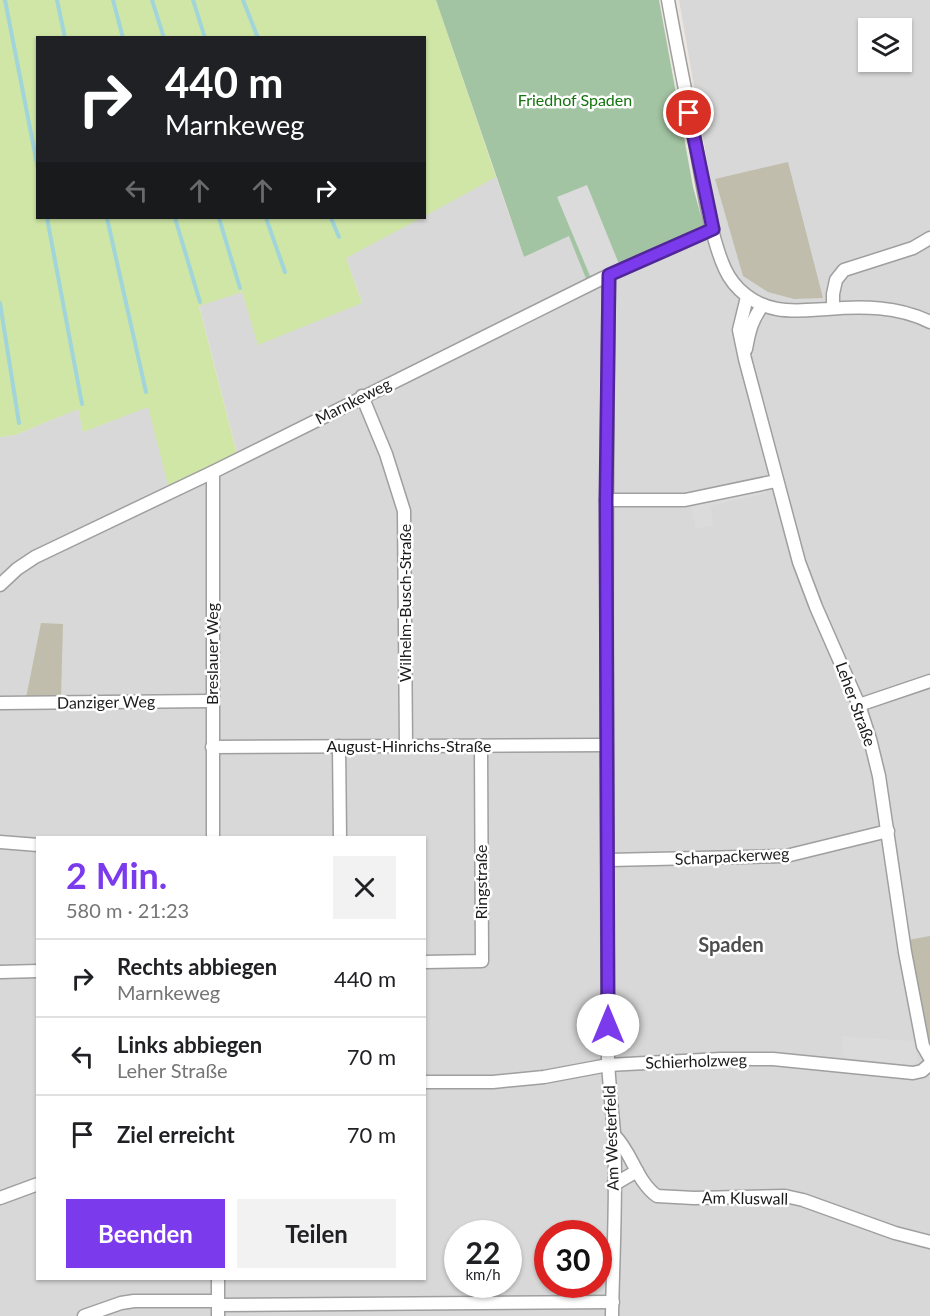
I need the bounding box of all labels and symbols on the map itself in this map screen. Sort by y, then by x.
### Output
pin [663,87,714,138]
park label: Friedhof Spaden [518,90,632,109]
street label: Marnkeweg [312,373,394,428]
street label: Wilhelm-Busch-Straße [395,524,414,682]
street label: Breslauer Weg [202,603,221,705]
street label: Leher Straße [832,659,881,749]
street label: Danziger Weg [57,691,155,712]
street label: August-Hinrichs-Straße [327,736,491,755]
street label: Scharpackerweg [674,843,790,868]
street label: Ringstraße [471,844,490,920]
district label: Spaden [698,932,764,956]
position arrow [576,993,640,1057]
street label: Schierholzweg [645,1049,747,1072]
street label: Am Westerfeld [599,1085,622,1191]
street label: Am Kluswall [702,1187,788,1208]
speed limit sign: 30 [534,1220,612,1298]

